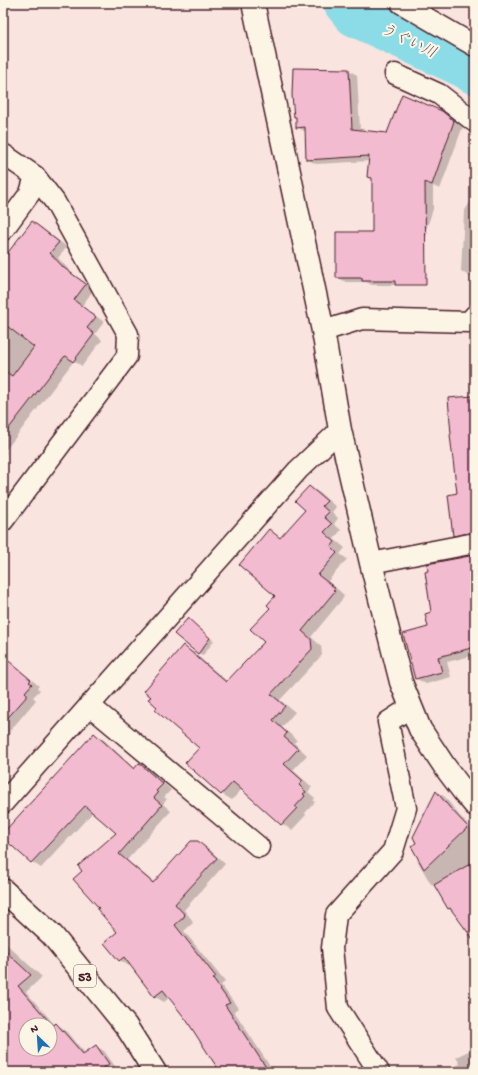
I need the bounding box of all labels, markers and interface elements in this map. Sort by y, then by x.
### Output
water label: うぐい川 [377,21,439,63]
road number: 53 [74,965,96,987]
north arrow [18,1017,58,1057]
text: N [29,1023,40,1037]

